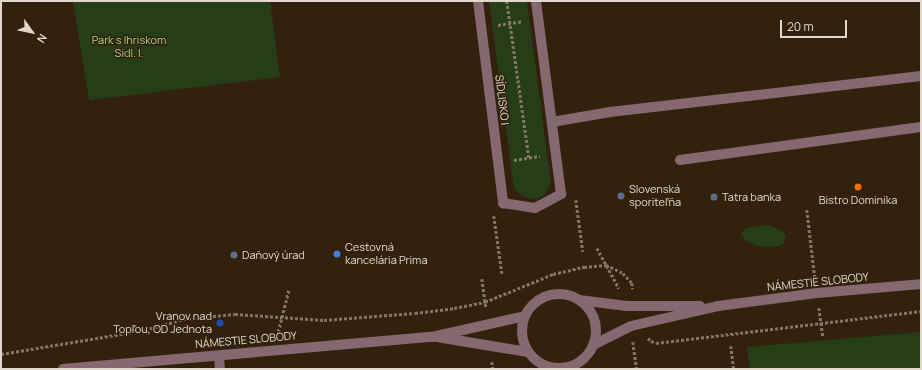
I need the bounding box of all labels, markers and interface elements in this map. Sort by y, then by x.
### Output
north arrow [12,12,52,52]
scale bar [782,12,849,38]
text: 20 m [787,18,814,35]
text: N [34,31,51,46]
park label: Park s Ihriskom Sidl. I. [92,34,166,60]
street label: SÍDLISKO I [492,74,512,126]
marker: Bistro Dominika [853,182,863,192]
place label: Slovenská sporiteľňa [629,183,681,209]
place label: Tatra banka [722,190,781,204]
marker: Slovenská sporiteľňa [616,191,626,201]
marker: Tatra banka [709,192,719,202]
place label: Bistro Dominika [819,193,897,207]
place label: Cestovná kancelária Prima [345,241,428,267]
place label: Daňový úrad [242,248,305,262]
marker: Cestovná kancelária Prima [332,249,342,259]
marker: Daňový úrad [229,250,239,260]
street label: NÁMESTIE SLOBODY [767,270,869,294]
place label: Vranov nad Topľou, OD Jednota [113,310,212,336]
marker: Vranov nad Topľou, OD Jednota [215,318,225,328]
street label: NÁMESTIE SLOBODY [195,329,297,351]

